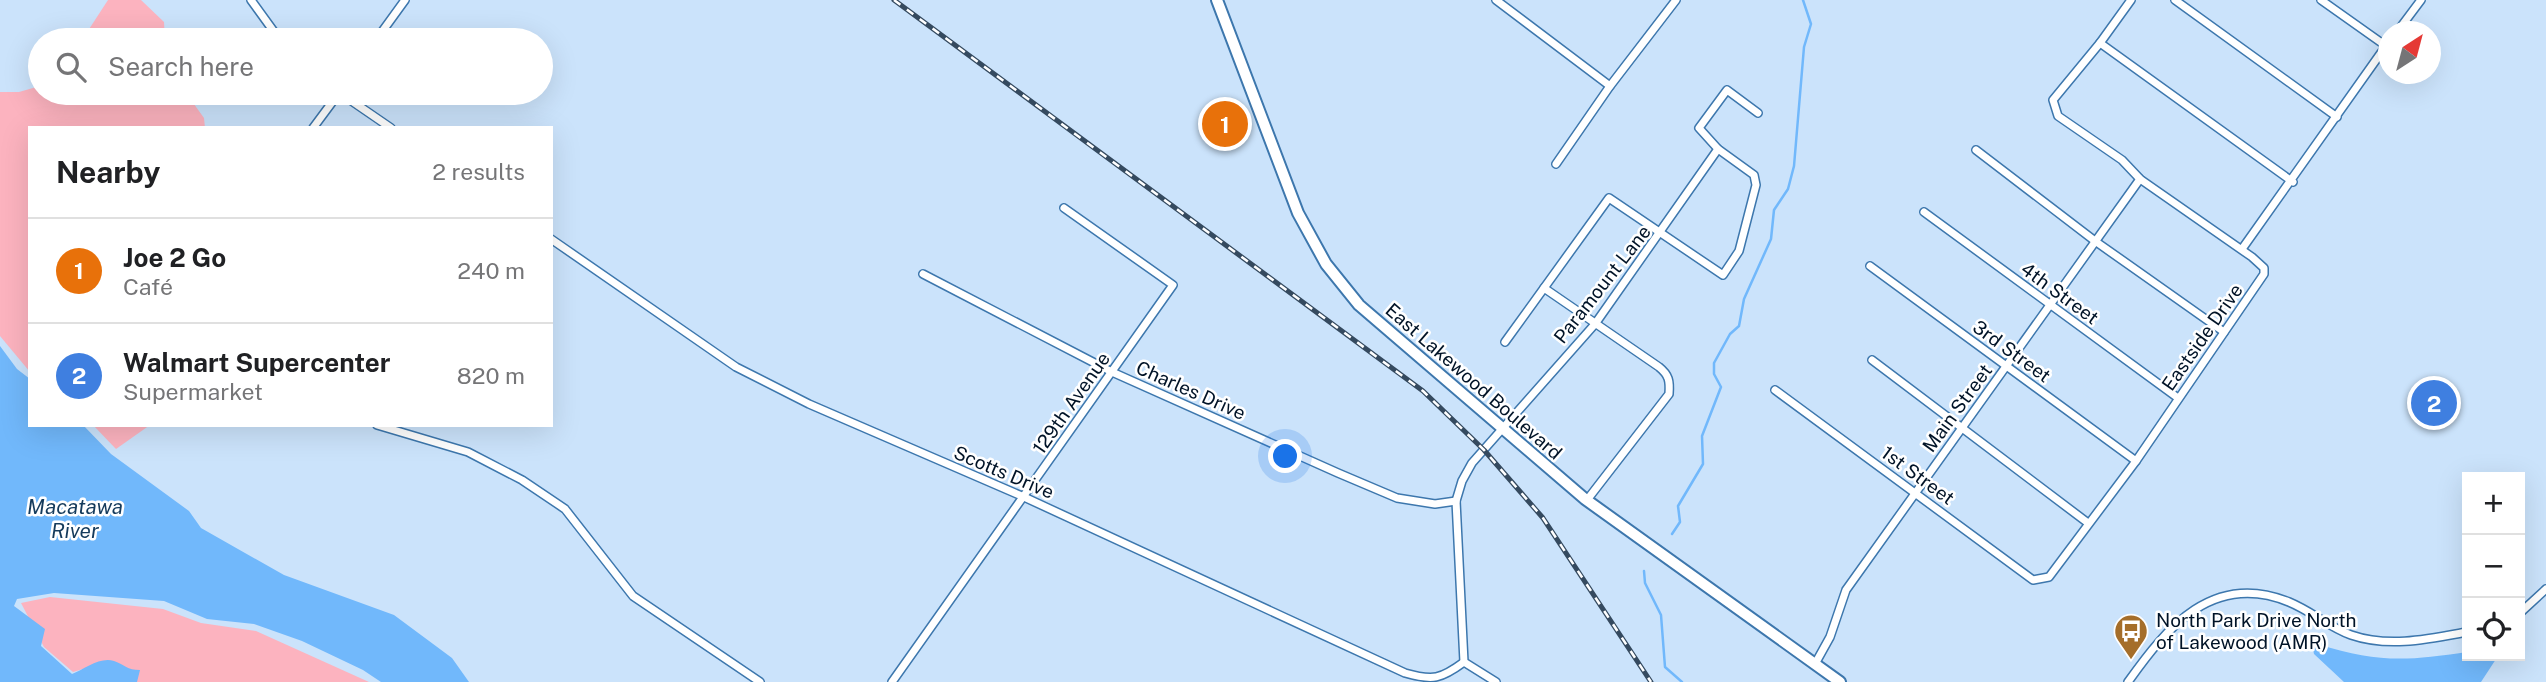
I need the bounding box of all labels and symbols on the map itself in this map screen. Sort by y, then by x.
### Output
north arrow [2378,21,2441,84]
pin: 1 [1202,98,1248,150]
street label: Paramount Lane [1549,221,1655,347]
street label: 4th Street [2017,258,2103,328]
street label: Eastside Drive [2157,279,2247,395]
street label: East Lakewood Boulevard [1381,298,1567,464]
street label: 3rd Street [1969,315,2055,387]
street label: 129th Avenue [1028,348,1114,458]
street label: Charles Drive [1133,356,1249,424]
street label: Main Street [1918,360,1996,456]
pin: 2 [2411,377,2457,429]
your location [1268,439,1302,473]
street label: Scotts Drive [951,441,1057,503]
street label: 1st Street [1877,441,1959,509]
water label: Macatawa River [27,494,123,543]
place label: North Park Drive North of Lakewood (AMR) [2156,609,2357,653]
bus stop icon: North Park Drive North of Lakewood (AMR) [2112,612,2150,661]

